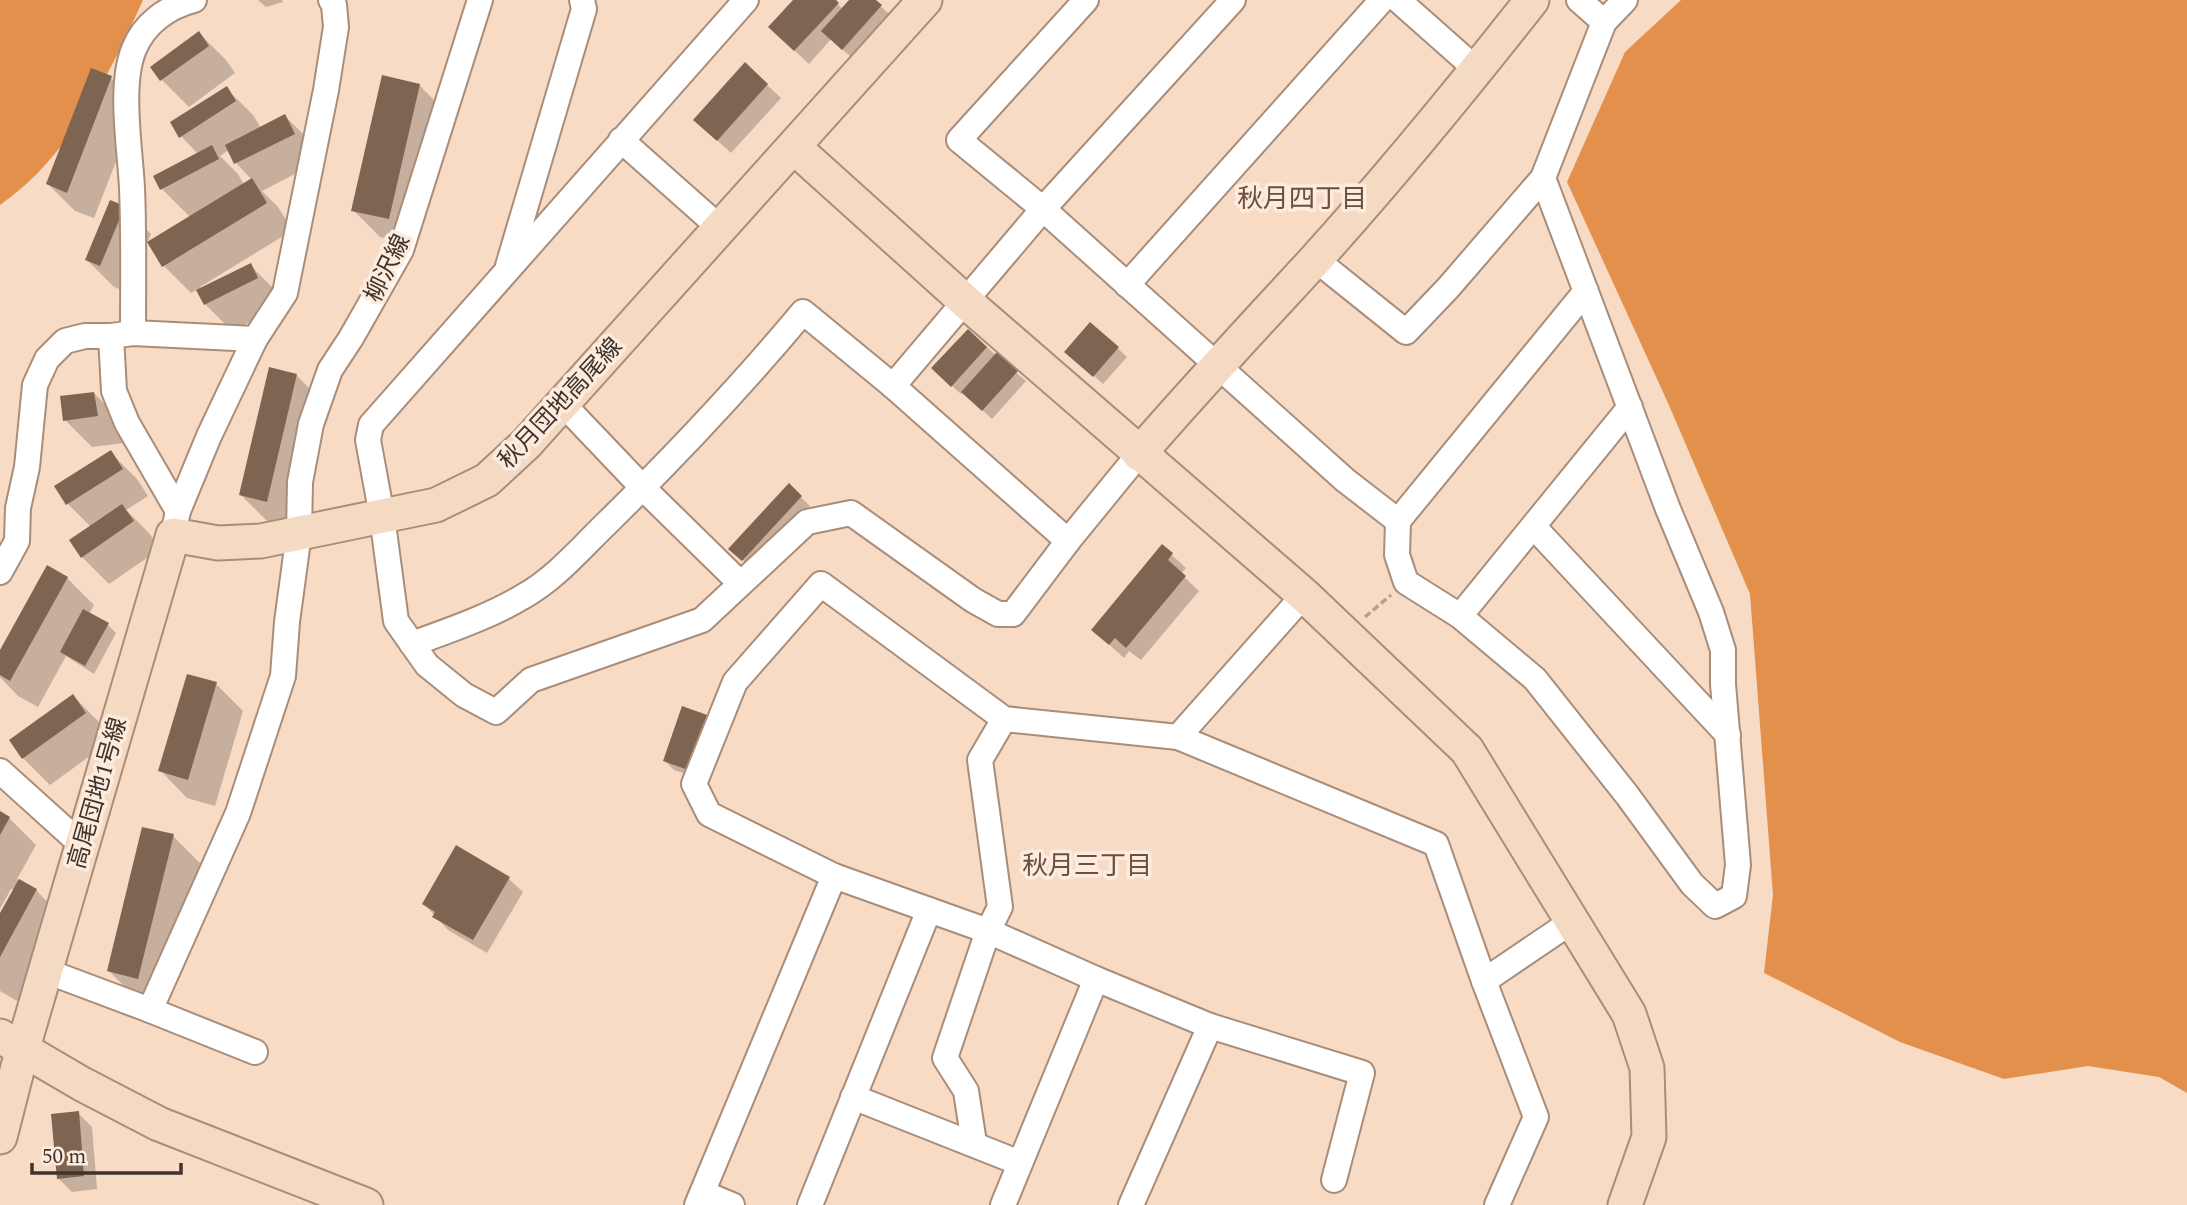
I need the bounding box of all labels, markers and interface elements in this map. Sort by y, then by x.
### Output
district label: 秋月四丁目 [1237,179,1367,219]
street label: 柳沢線 [356,228,420,309]
street label: 秋月団地高尾線 [490,330,631,477]
street label: 高尾団地1号線 [59,713,137,873]
district label: 秋月三丁目 [1022,846,1152,886]
scale bar [32,1132,180,1176]
text: 50 m [42,1141,86,1173]

